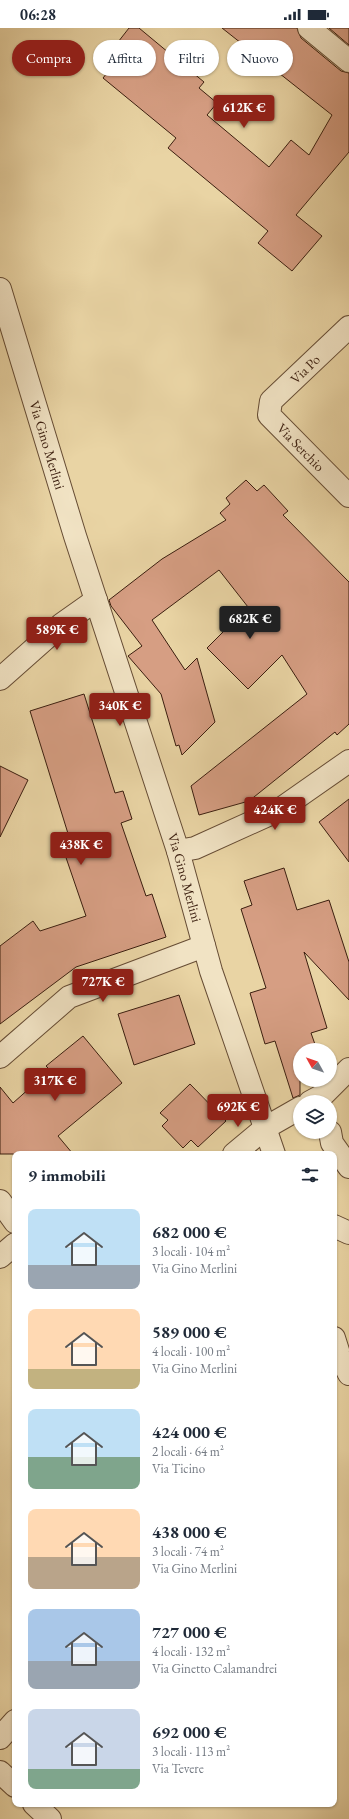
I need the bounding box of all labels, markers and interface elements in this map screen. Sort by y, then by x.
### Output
text: 06:28 [20,5,56,24]
chip: Compra [12,40,85,76]
chip: Affitta [93,40,156,76]
chip: Filtri [164,40,219,76]
chip: Nuovo [227,40,293,76]
pin: 612K € [211,95,277,129]
text: 612K € [222,99,266,116]
street label: Via Po [286,350,324,388]
street label: Via Gino Merlini [25,398,69,492]
street label: Via Serchio [273,419,329,475]
pin: 682K € [217,606,283,640]
text: 682K € [228,610,272,627]
pin: 589K € [24,617,90,651]
text: 589K € [35,621,79,638]
pin: 340K € [87,693,153,727]
text: 340K € [98,697,142,714]
pin: 424K € [242,797,308,831]
text: 424K € [253,801,297,818]
street label: Via Gino Merlini [164,831,206,925]
pin: 438K € [48,832,114,866]
text: 438K € [59,836,103,853]
pin: 727K € [70,969,136,1003]
text: 727K € [81,973,125,990]
north arrow [293,1043,337,1087]
map controls [293,1043,337,1139]
pin: 317K € [22,1068,88,1102]
text: 317K € [33,1072,77,1089]
pin: 692K € [205,1094,271,1128]
button: layers [293,1095,337,1139]
text: 692K € [216,1098,260,1115]
text: 9 immobili [28,1164,106,1186]
icon: filters [299,1164,321,1186]
text: 682 000 € [152,1221,227,1243]
icon: home [60,1225,108,1273]
text: 3 locali · 104 m² [152,1243,230,1260]
text: Via Gino Merlini [152,1260,237,1277]
text: 589 000 € [152,1321,227,1343]
icon: home [60,1325,108,1373]
text: 4 locali · 100 m² [152,1343,230,1360]
text: Via Gino Merlini [152,1360,237,1377]
text: 424 000 € [152,1421,227,1443]
icon: home [60,1425,108,1473]
text: 2 locali · 64 m² [152,1443,224,1460]
text: Via Ticino [152,1460,205,1477]
text: 438 000 € [152,1521,227,1543]
icon: home [60,1525,108,1573]
text: 3 locali · 74 m² [152,1543,224,1560]
text: Via Gino Merlini [152,1560,237,1577]
text: 727 000 € [152,1621,227,1643]
icon: home [60,1625,108,1673]
text: 4 locali · 132 m² [152,1643,230,1660]
text: Via Ginetto Calamandrei [152,1660,277,1677]
text: 692 000 € [152,1721,227,1743]
icon: home [60,1725,108,1773]
text: 3 locali · 113 m² [152,1743,230,1760]
text: Via Tevere [152,1760,204,1777]

